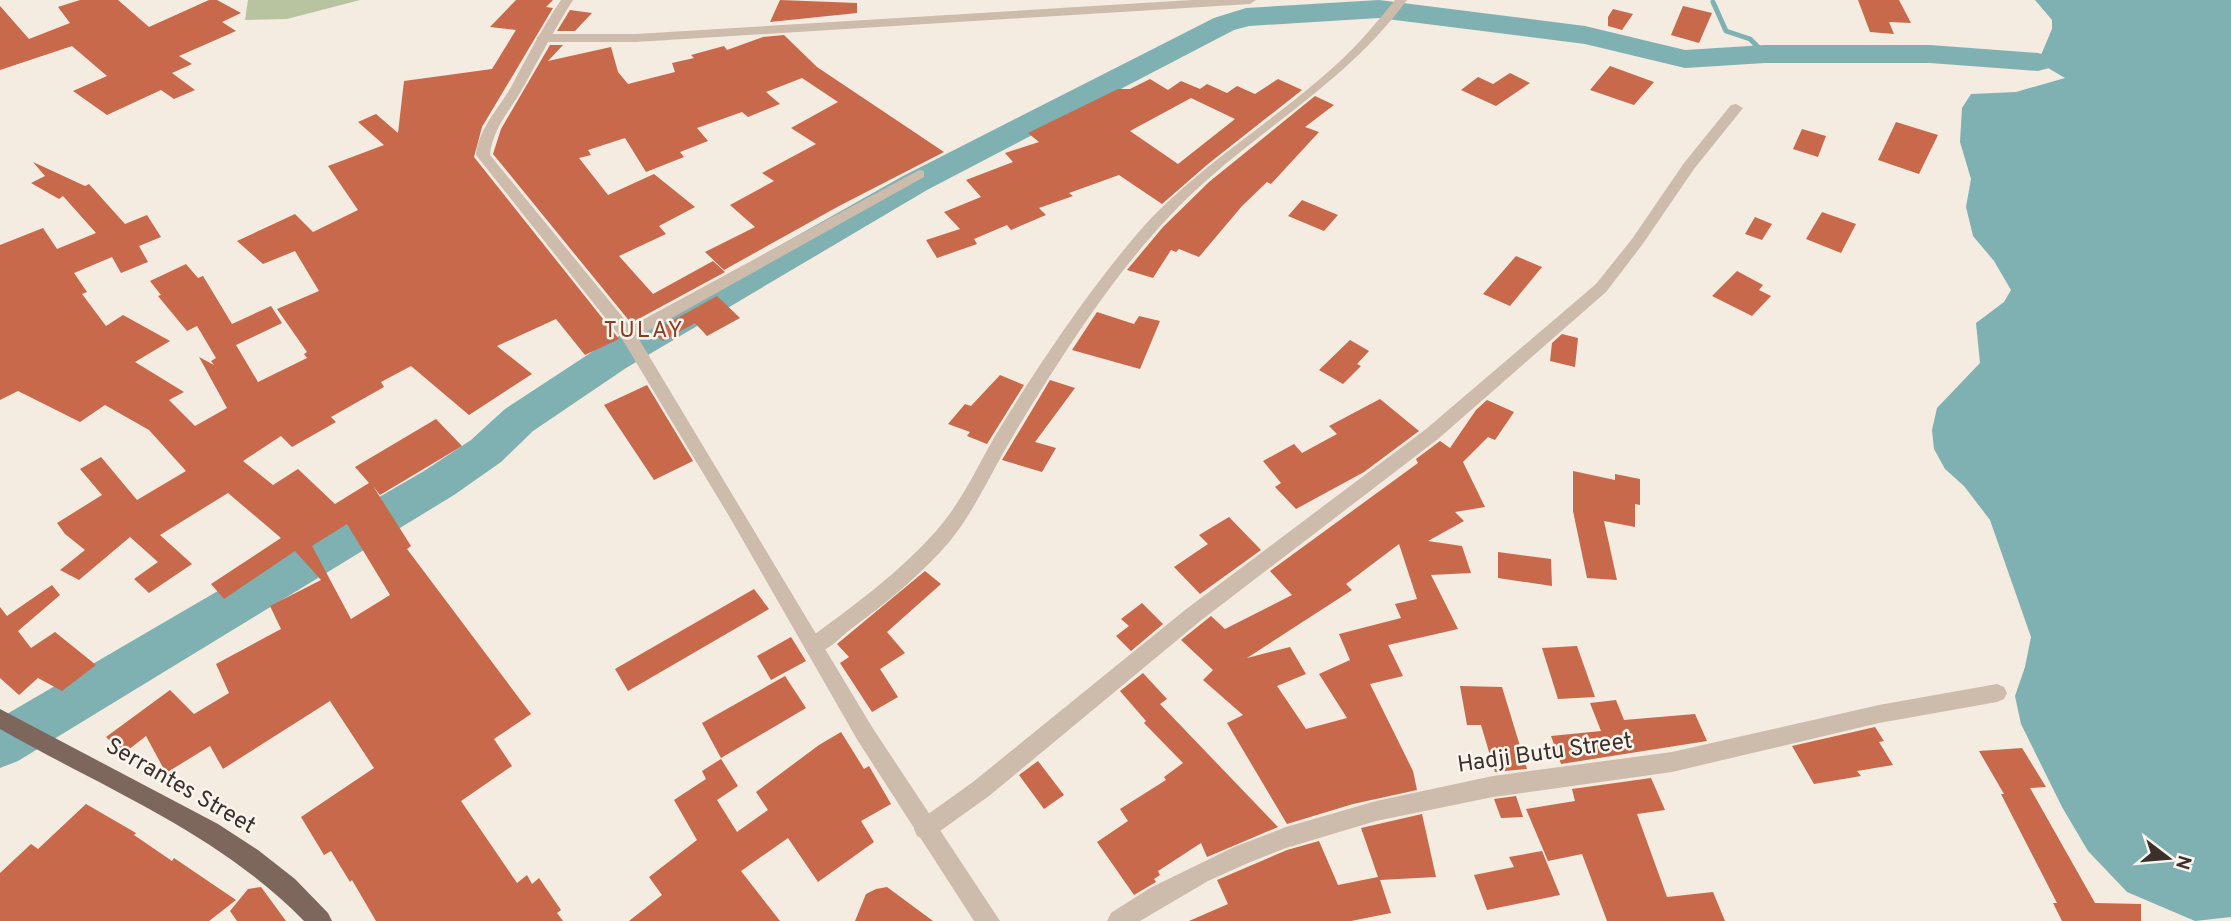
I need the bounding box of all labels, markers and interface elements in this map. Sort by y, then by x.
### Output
district label: TULAY [604,317,684,346]
street label: Hadji Butu Street [1456,727,1634,781]
street label: Serrantes Street [100,732,260,842]
north arrow [2133,823,2203,893]
text: N [2169,852,2196,872]

